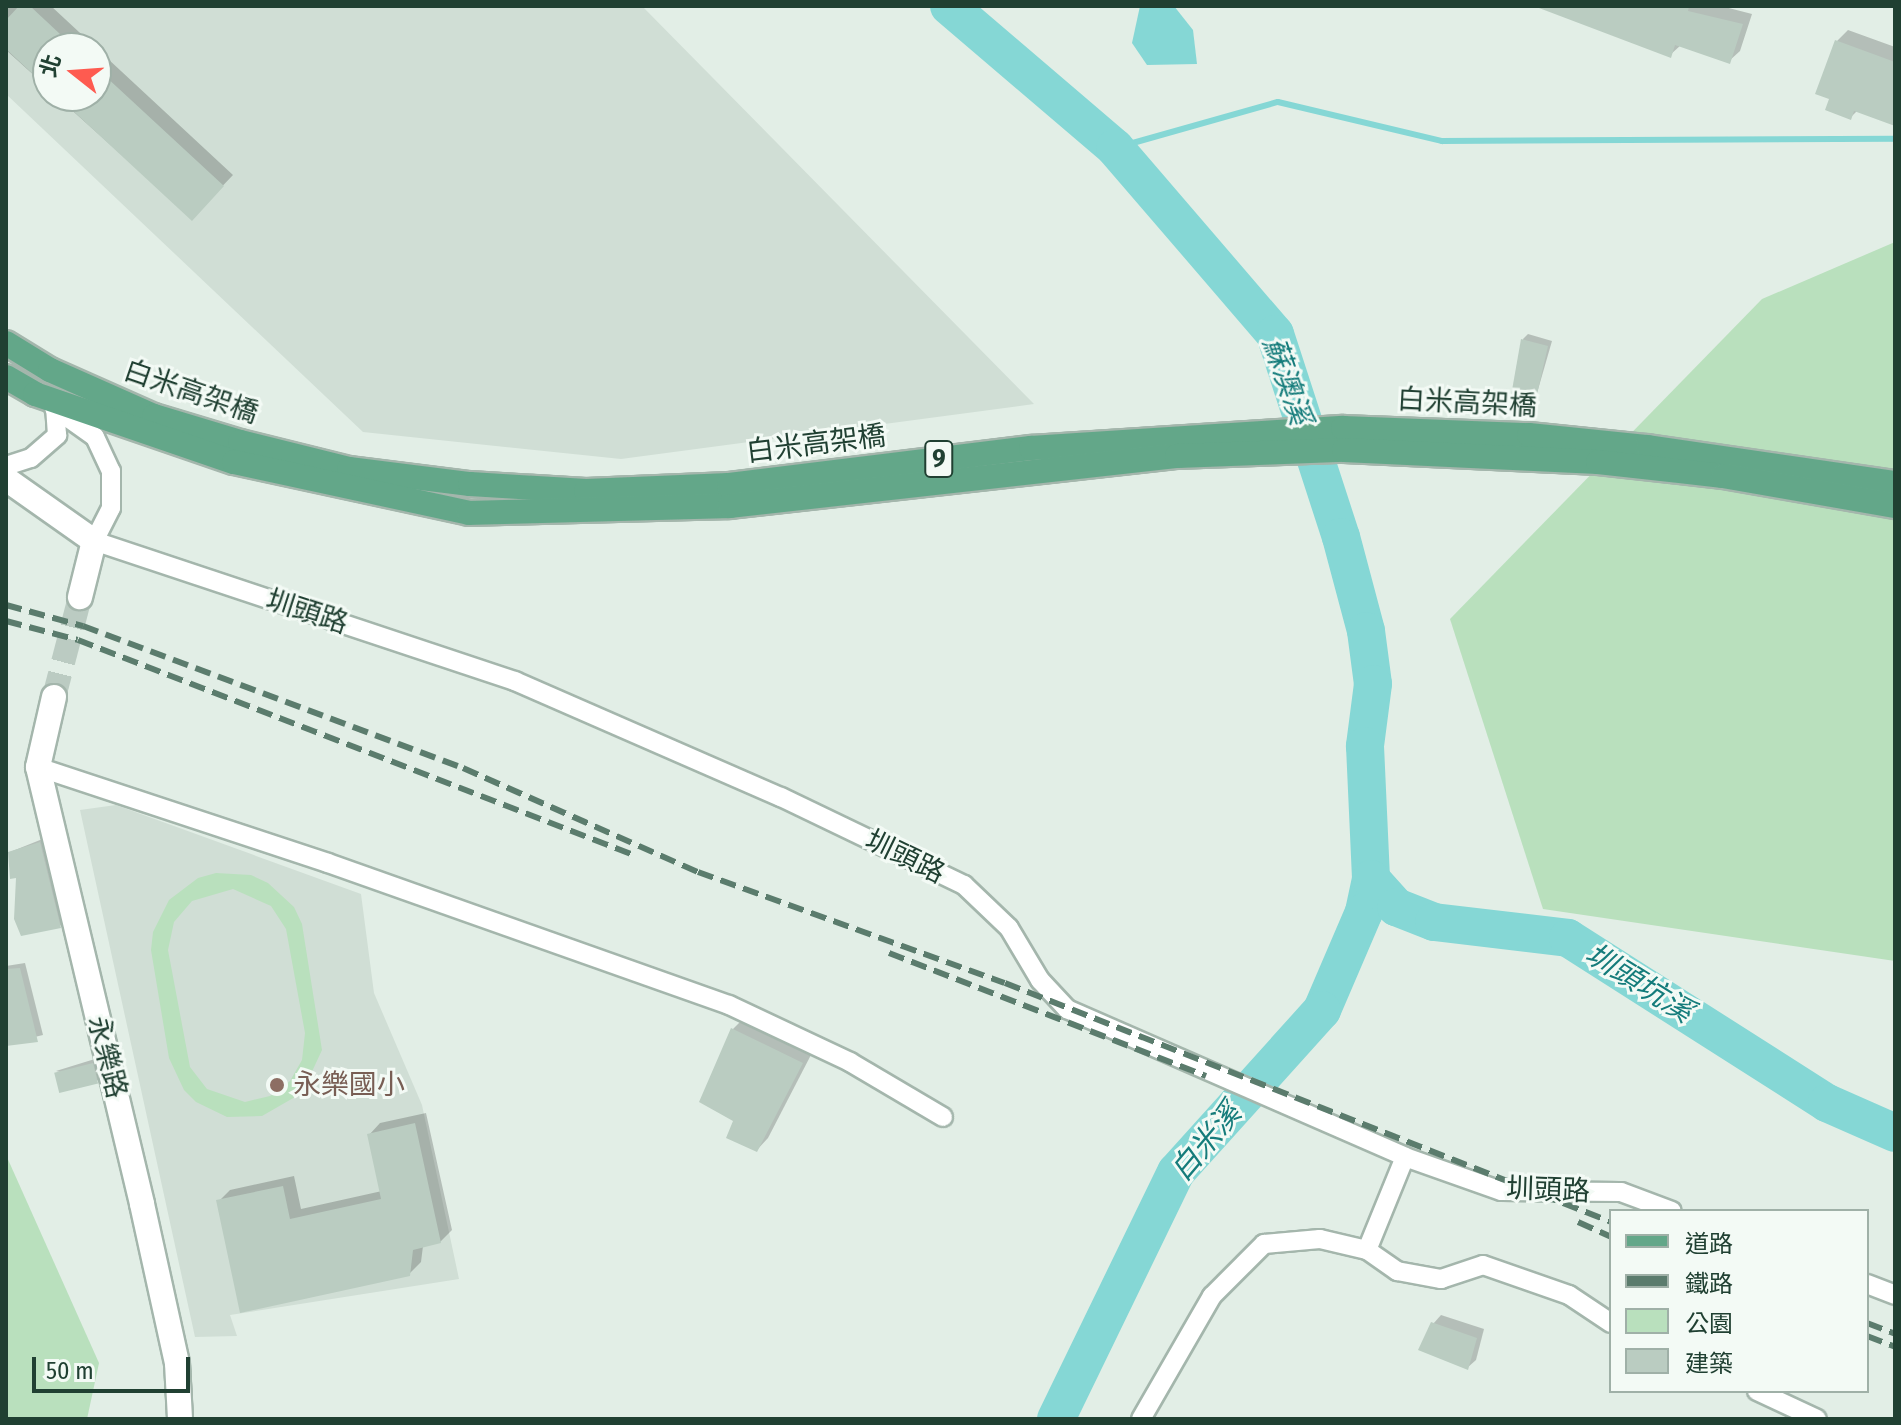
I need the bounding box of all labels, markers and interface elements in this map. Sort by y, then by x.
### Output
north arrow [32,32,112,112]
text: 北 [34,51,67,80]
water label: 蘇澳溪 [1255,333,1319,429]
street label: 白米高架橋 [119,353,263,431]
street label: 白米高架橋 [1396,383,1538,423]
street label: 白米高架橋 [744,419,888,469]
road number: 9 [923,437,955,481]
street label: 圳頭路 [262,583,352,641]
street label: 圳頭路 [860,823,950,891]
water label: 圳頭坑溪 [1579,936,1699,1030]
street label: 永樂路 [81,1012,133,1102]
place label: 永樂國小 [293,1068,405,1102]
marker: 永樂國小 [268,1076,286,1094]
water label: 白米溪 [1163,1096,1249,1188]
street label: 圳頭路 [1505,1172,1591,1208]
legend [1609,1209,1869,1393]
text: 道路 [1685,1230,1733,1258]
text: 鐵路 [1685,1270,1733,1298]
text: 公園 [1685,1310,1733,1338]
scale bar [36,1341,194,1391]
text: 建築 [1685,1350,1733,1378]
text: 50 m [46,1357,94,1385]

